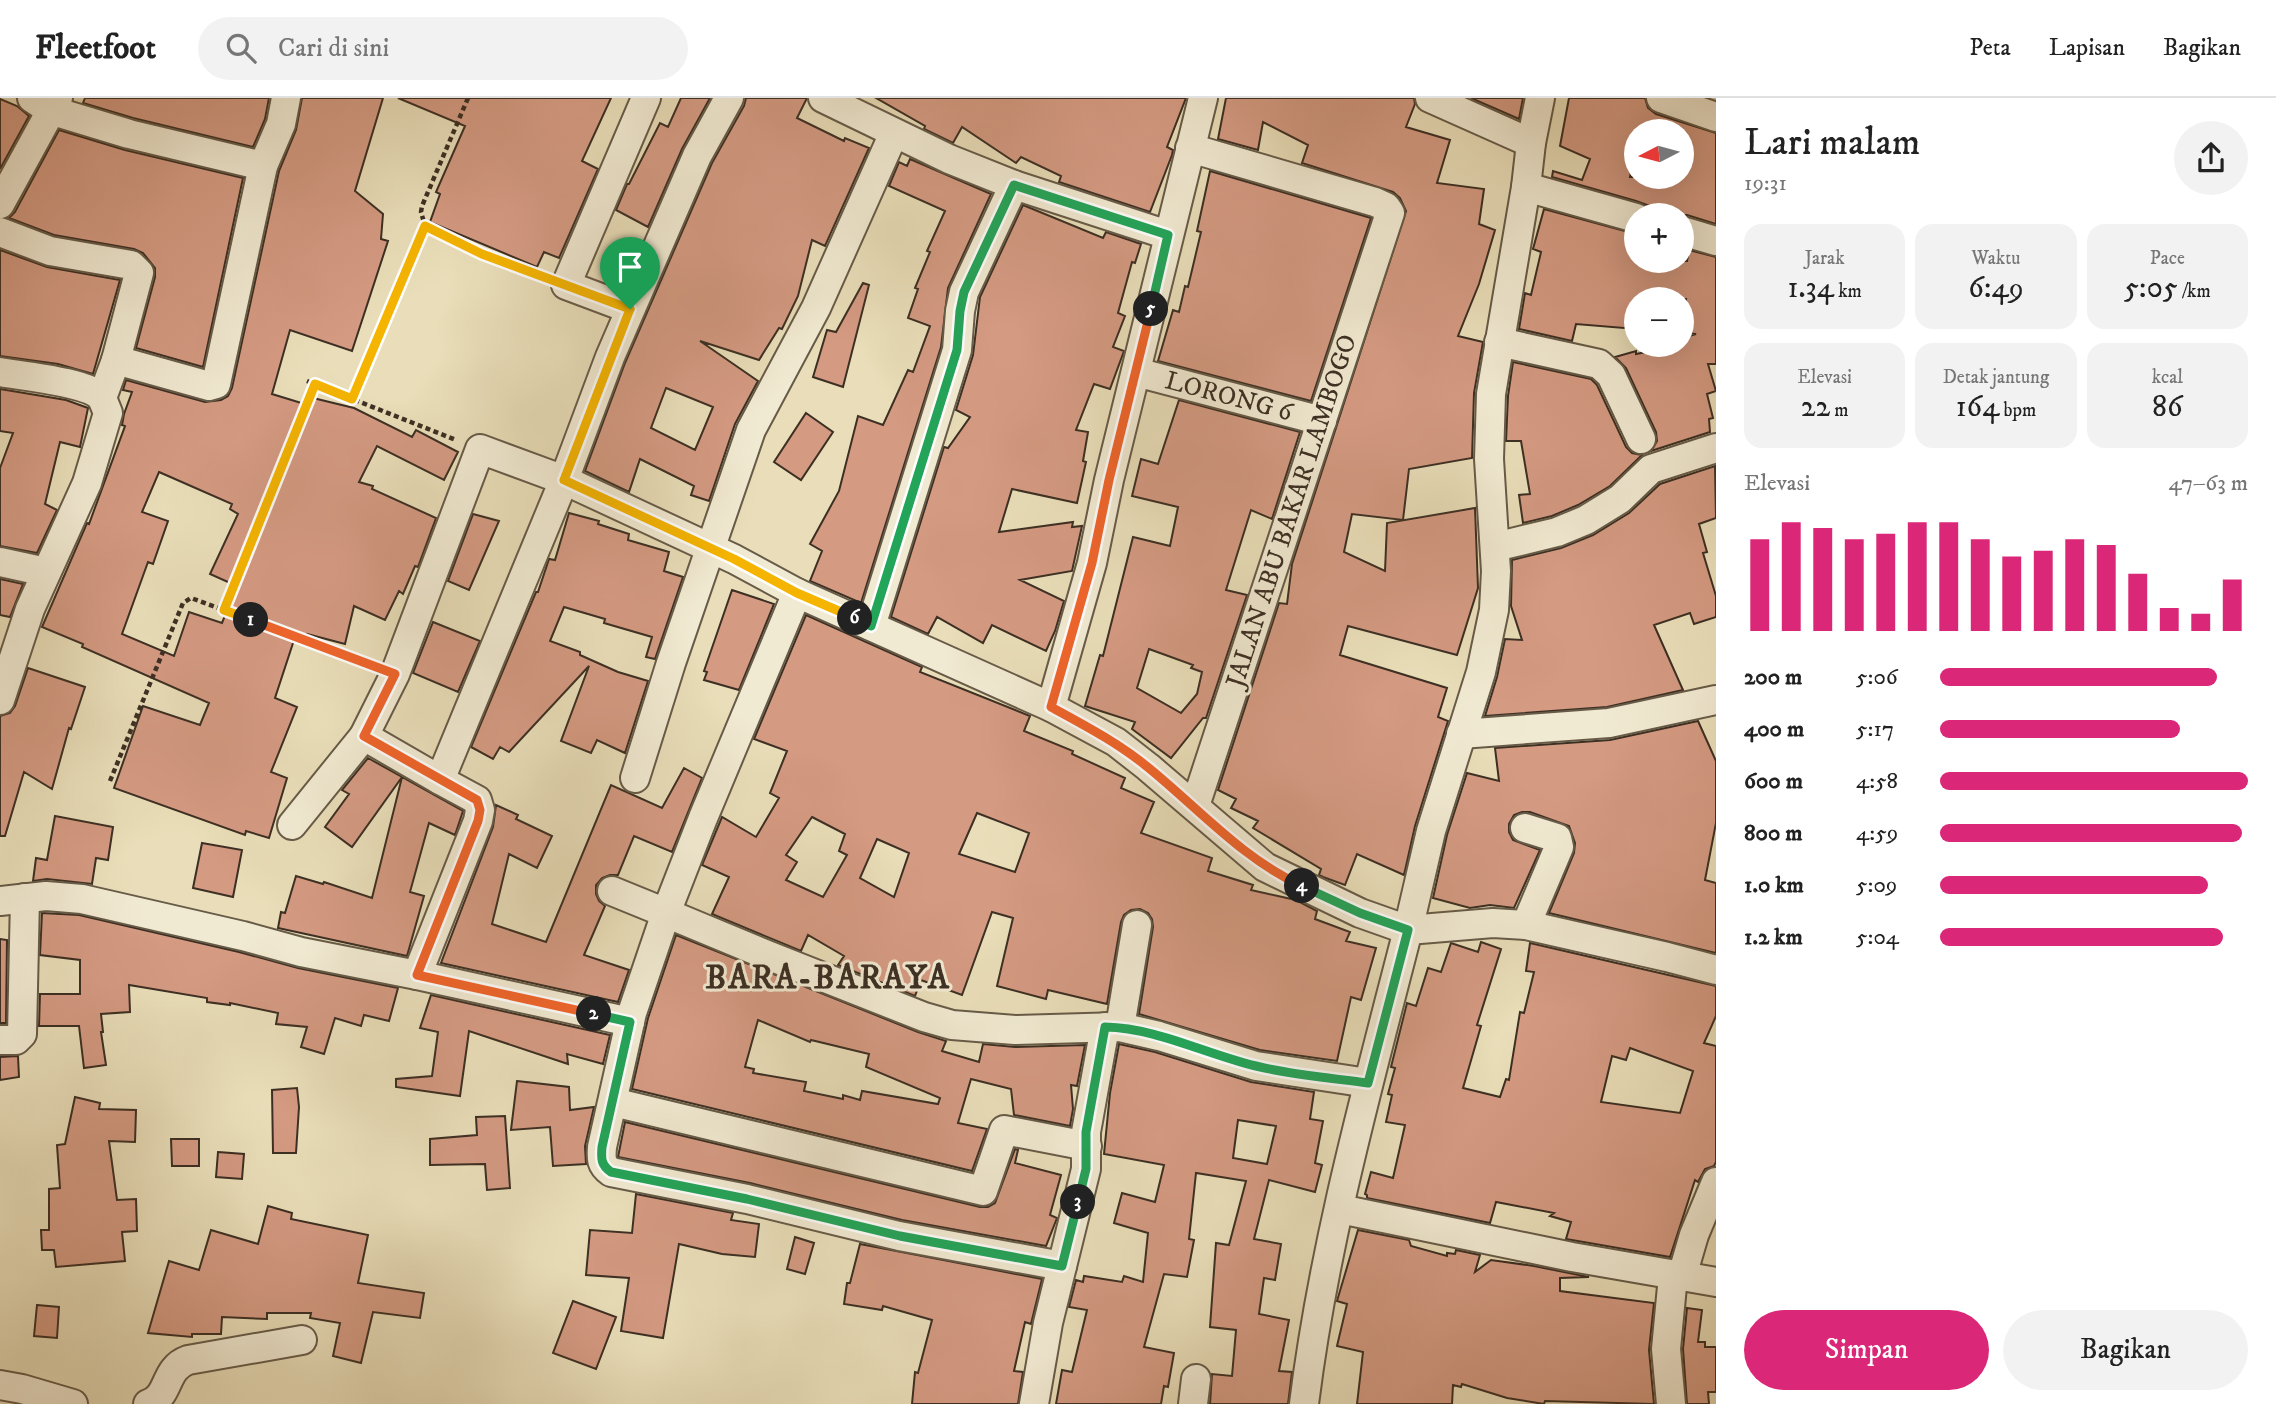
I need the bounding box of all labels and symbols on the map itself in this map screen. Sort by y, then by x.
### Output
north arrow [1624,119,1694,189]
pin [600,237,660,309]
pin: 5 [1134,292,1168,326]
street label: JALAN ABU BAKAR LAMBOGO [1219,330,1365,694]
street label: LORONG 6 [1162,364,1298,429]
pin: 6 [838,601,872,636]
pin: 1 [233,602,268,638]
pin: 4 [1284,868,1320,904]
district label: BARA-BARAYA [705,958,951,999]
pin: 2 [576,996,612,1032]
pin: 3 [1060,1184,1096,1220]

